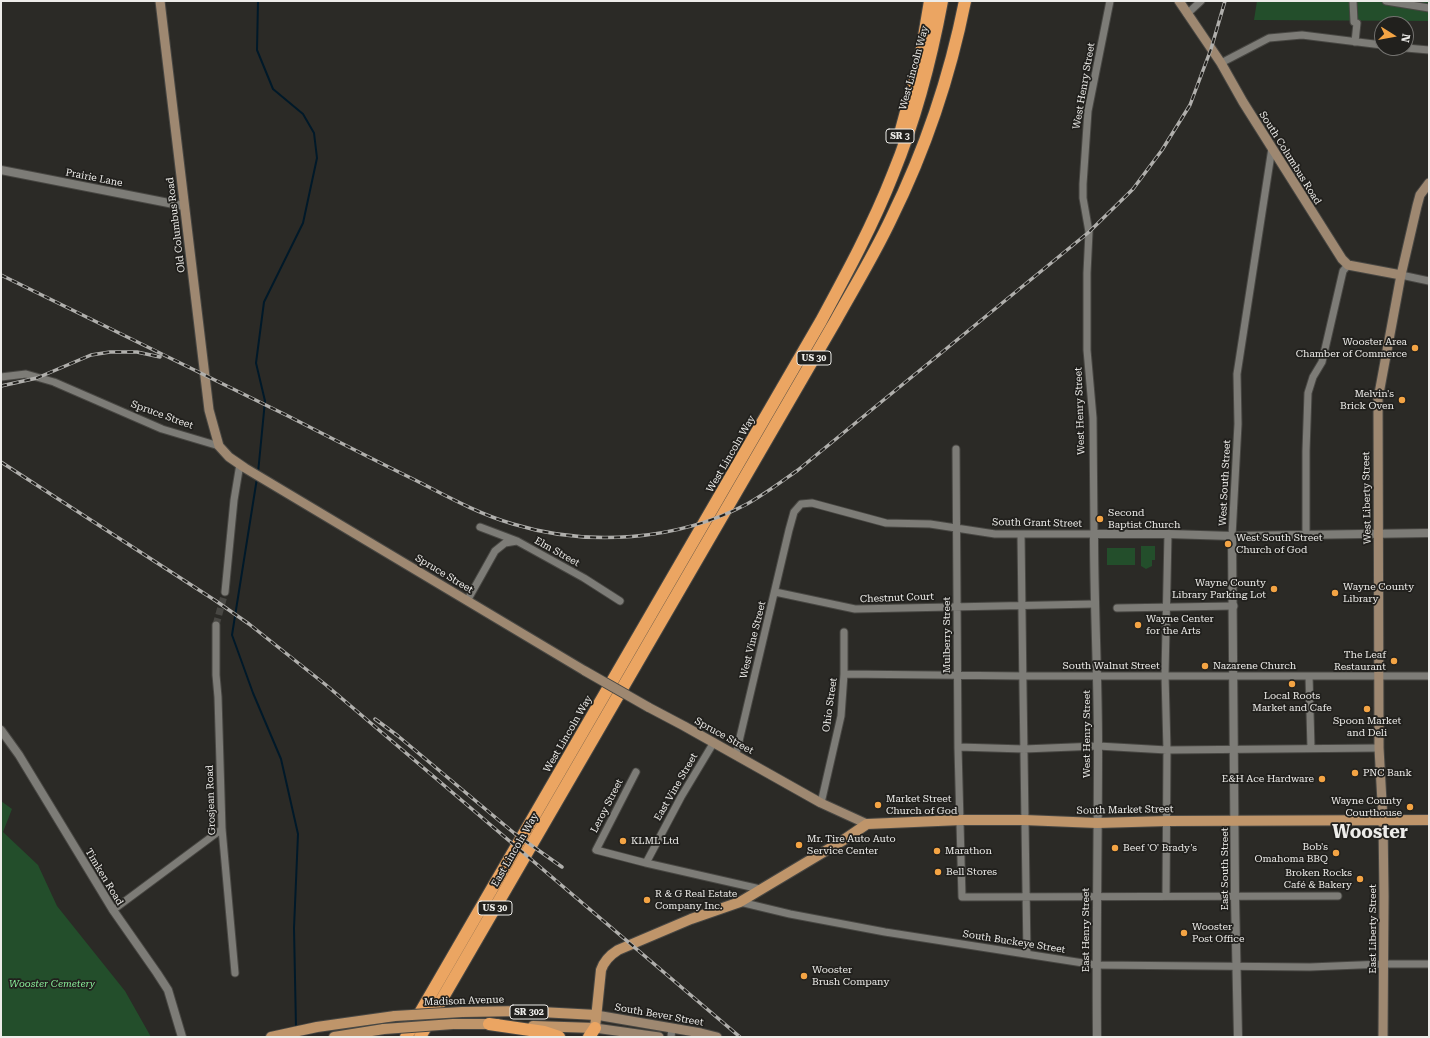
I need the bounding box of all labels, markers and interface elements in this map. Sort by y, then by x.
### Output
north arrow [1374,16,1414,56]
street label: West Lincoln Way [897,25,931,111]
text: N [1398,33,1412,44]
street label: West Henry Street [1070,42,1098,130]
street label: South Columbus Road [1256,109,1324,207]
road number: SR 3 [886,129,914,143]
street label: Prairie Lane [64,167,124,189]
street label: Old Columbus Road [164,177,188,273]
place label: Wooster Area Chamber of Commerce [1296,336,1407,360]
marker: Wooster Area Chamber of Commerce [1410,343,1420,353]
road number: US 30 [797,351,831,365]
street label: West Henry Street [1072,367,1088,455]
place label: Melvin's Brick Oven [1340,388,1394,412]
marker: Melvin's Brick Oven [1397,395,1407,405]
street label: Spruce Street [129,398,195,432]
street label: West Lincoln Way [704,413,758,495]
street label: West South Street [1217,440,1233,526]
street label: West Liberty Street [1360,452,1374,544]
place label: Second Baptist Church [1108,507,1180,530]
marker: Second Baptist Church [1095,514,1105,524]
street label: South Grant Street [992,516,1082,530]
place label: West South Street Church of God [1236,532,1322,556]
street label: Elm Street [532,535,582,569]
marker: West South Street Church of God [1223,539,1233,549]
street label: Spruce Street [413,552,475,596]
place label: Wayne County Library Parking Lot [1172,577,1266,600]
place label: Wayne County Library [1343,581,1414,604]
marker: Wayne County Library Parking Lot [1269,584,1279,594]
marker: Wayne County Library [1330,588,1340,598]
street label: Chestnut Court [860,591,934,605]
street label: Mulberry Street [941,597,953,673]
street label: West Vine Street [738,600,768,680]
place label: Wayne Center for the Arts [1146,613,1214,636]
marker: Wayne Center for the Arts [1133,620,1143,630]
place label: The Leaf Restaurant [1334,649,1386,672]
marker: The Leaf Restaurant [1389,656,1399,666]
street label: South Walnut Street [1062,660,1160,672]
place label: Nazarene Church [1213,660,1296,672]
marker: Nazarene Church [1200,661,1210,671]
street label: Ohio Street [820,677,840,733]
marker: Local Roots Market and Cafe [1287,679,1297,689]
street label: West Henry Street [1081,690,1093,778]
place label: Local Roots Market and Cafe [1252,690,1332,714]
street label: West Lincoln Way [541,693,595,775]
marker: Spoon Market and Deli [1362,704,1372,714]
street label: Spruce Street [692,715,756,757]
place label: Spoon Market and Deli [1333,715,1401,738]
street label: East Vine Street [652,751,700,823]
street label: Grosjean Road [204,765,218,835]
place label: PNC Bank [1363,767,1412,779]
marker: PNC Bank [1350,768,1360,778]
place label: E&H Ace Hardware [1222,773,1314,785]
marker: E&H Ace Hardware [1317,774,1327,784]
street label: Leroy Street [588,777,626,835]
place label: Market Street Church of God [886,793,957,816]
place label: Wayne County Courthouse [1331,795,1402,818]
marker: Market Street Church of God [873,800,883,810]
marker: Wayne County Courthouse [1405,802,1415,812]
street label: South Market Street [1076,803,1174,817]
street label: East Lincoln Way [489,811,541,889]
district label: Wooster [1332,822,1408,844]
street label: East South Street [1219,827,1231,911]
place label: Mr. Tire Auto Auto Service Center [807,833,896,856]
place label: KLML Ltd [631,835,679,847]
marker: KLML Ltd [618,836,628,846]
marker: Mr. Tire Auto Auto Service Center [794,840,804,850]
place label: Bob's Omahoma BBQ [1255,841,1328,864]
place label: Beef 'O' Brady's [1123,842,1197,854]
marker: Beef 'O' Brady's [1110,843,1120,853]
place label: Marathon [945,845,992,857]
marker: Marathon [932,846,942,856]
street label: Timken Road [82,847,126,907]
marker: Bob's Omahoma BBQ [1331,848,1341,858]
place label: Bell Stores [946,866,997,878]
marker: Bell Stores [933,867,943,877]
place label: Broken Rocks Café & Bakery [1284,867,1352,890]
marker: Broken Rocks Café & Bakery [1355,874,1365,884]
street label: East Liberty Street [1367,884,1379,974]
place label: R & G Real Estate Company Inc. [655,888,737,912]
street label: East Henry Street [1080,888,1092,972]
marker: R & G Real Estate Company Inc. [642,895,652,905]
road number: US 30 [478,901,512,915]
place label: Wooster Post Office [1192,921,1244,944]
street label: South Buckeye Street [962,928,1066,956]
marker: Wooster Post Office [1179,928,1189,938]
place label: Wooster Brush Company [812,964,889,988]
marker: Wooster Brush Company [799,971,809,981]
park label: Wooster Cemetery [9,978,95,990]
street label: Madison Avenue [424,994,504,1008]
street label: South Bever Street [614,1001,704,1029]
road number: SR 302 [510,1005,548,1019]

